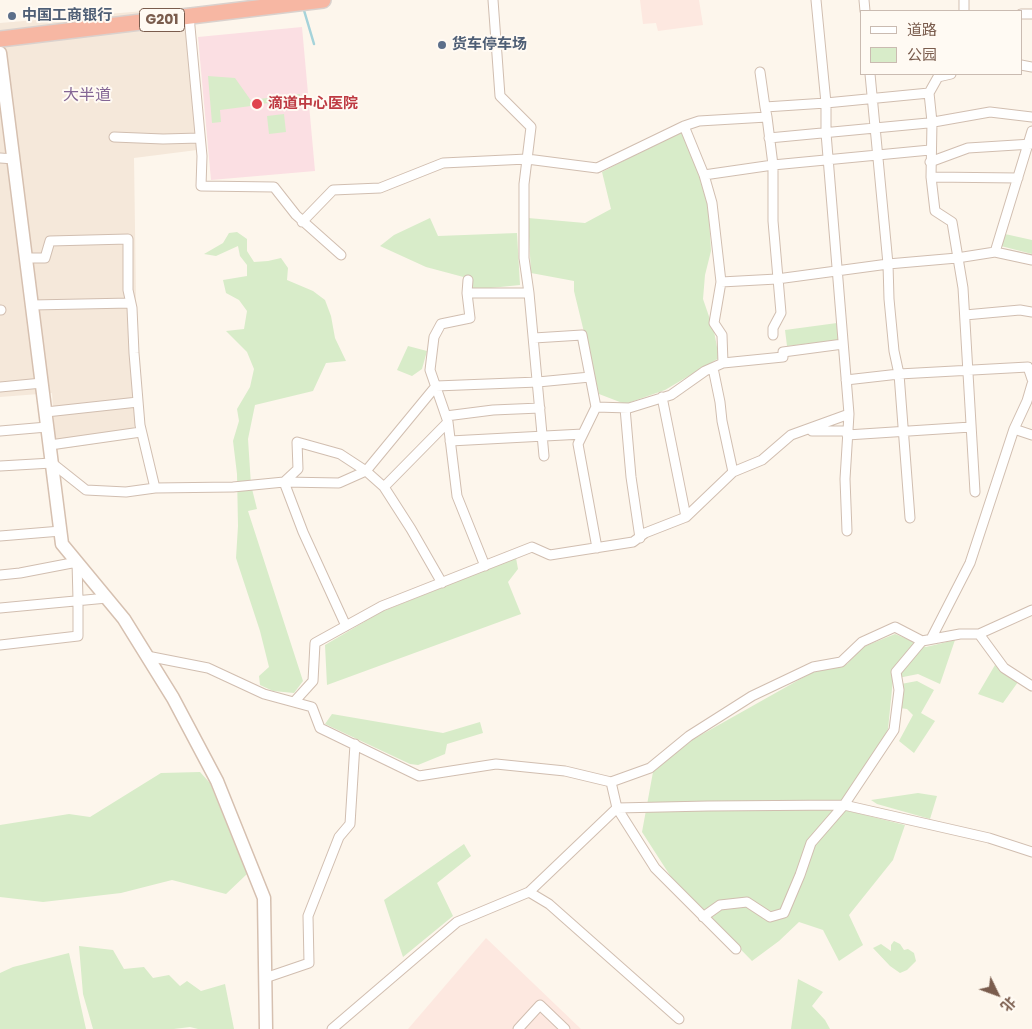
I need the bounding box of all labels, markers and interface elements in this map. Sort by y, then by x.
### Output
place label: 中国工商银行 [22,7,112,25]
road number: G201 [140,8,184,32]
marker: 中国工商银行 [6,10,18,22]
legend [860,10,1022,75]
text: 道路 [907,19,937,40]
place label: 货车停车场 [452,36,527,54]
marker: 货车停车场 [436,39,448,51]
text: 公园 [907,44,937,65]
district label: 大半道 [63,86,111,106]
place label: 滴道中心医院 [268,95,358,113]
marker: 滴道中心医院 [250,97,264,111]
north arrow [972,969,1022,1019]
text: 北 [996,992,1020,1016]

